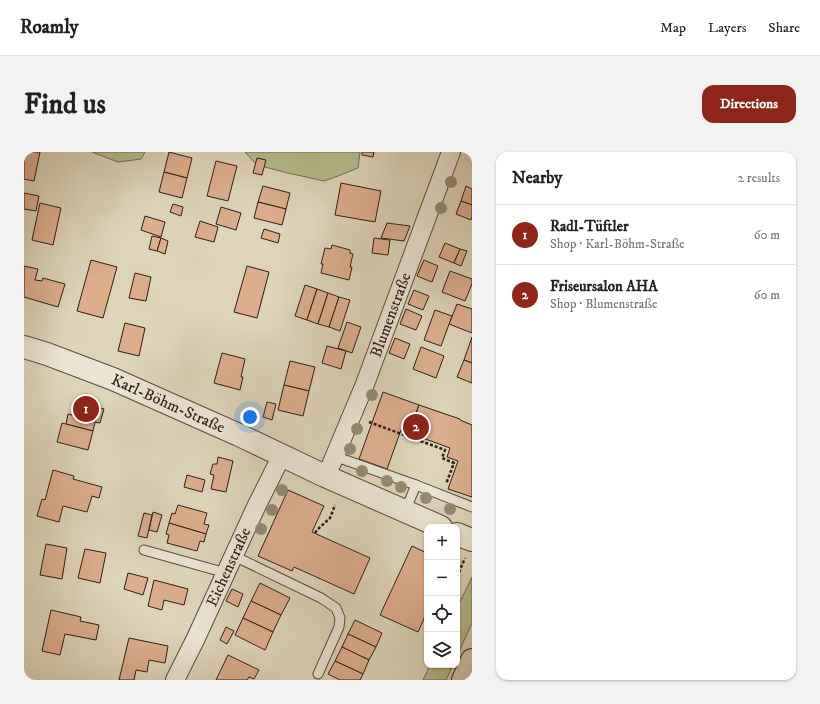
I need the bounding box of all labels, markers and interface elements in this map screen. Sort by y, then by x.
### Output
text: Roamly [20,16,79,39]
text: Map [660,19,686,37]
text: Layers [708,19,746,37]
text: Share [768,19,800,37]
button: Directions [702,85,796,123]
text: Find us [24,87,106,122]
text: Nearby [512,167,562,189]
text: 2 results [738,170,780,186]
text: Radl-Tüftler [550,217,629,236]
text: 1 [523,227,527,243]
text: 60 m [754,227,780,243]
text: Shop · Karl-Böhm-Straße [550,236,685,252]
street label: Blumenstraße [366,269,416,360]
text: Friseursalon AHA [550,277,658,296]
text: 2 [522,287,528,303]
text: 60 m [754,287,780,303]
text: Shop · Blumenstraße [550,296,657,312]
street label: Karl-Böhm-Straße [108,369,229,438]
pin: 1 [73,394,99,424]
your location [240,407,260,427]
pin: 2 [403,412,429,442]
street label: Eichenstraße [202,524,255,610]
map controls [424,524,460,668]
button: + [424,524,460,560]
button: − [424,560,460,596]
button: locate [424,596,460,632]
button: layers [424,632,460,668]

